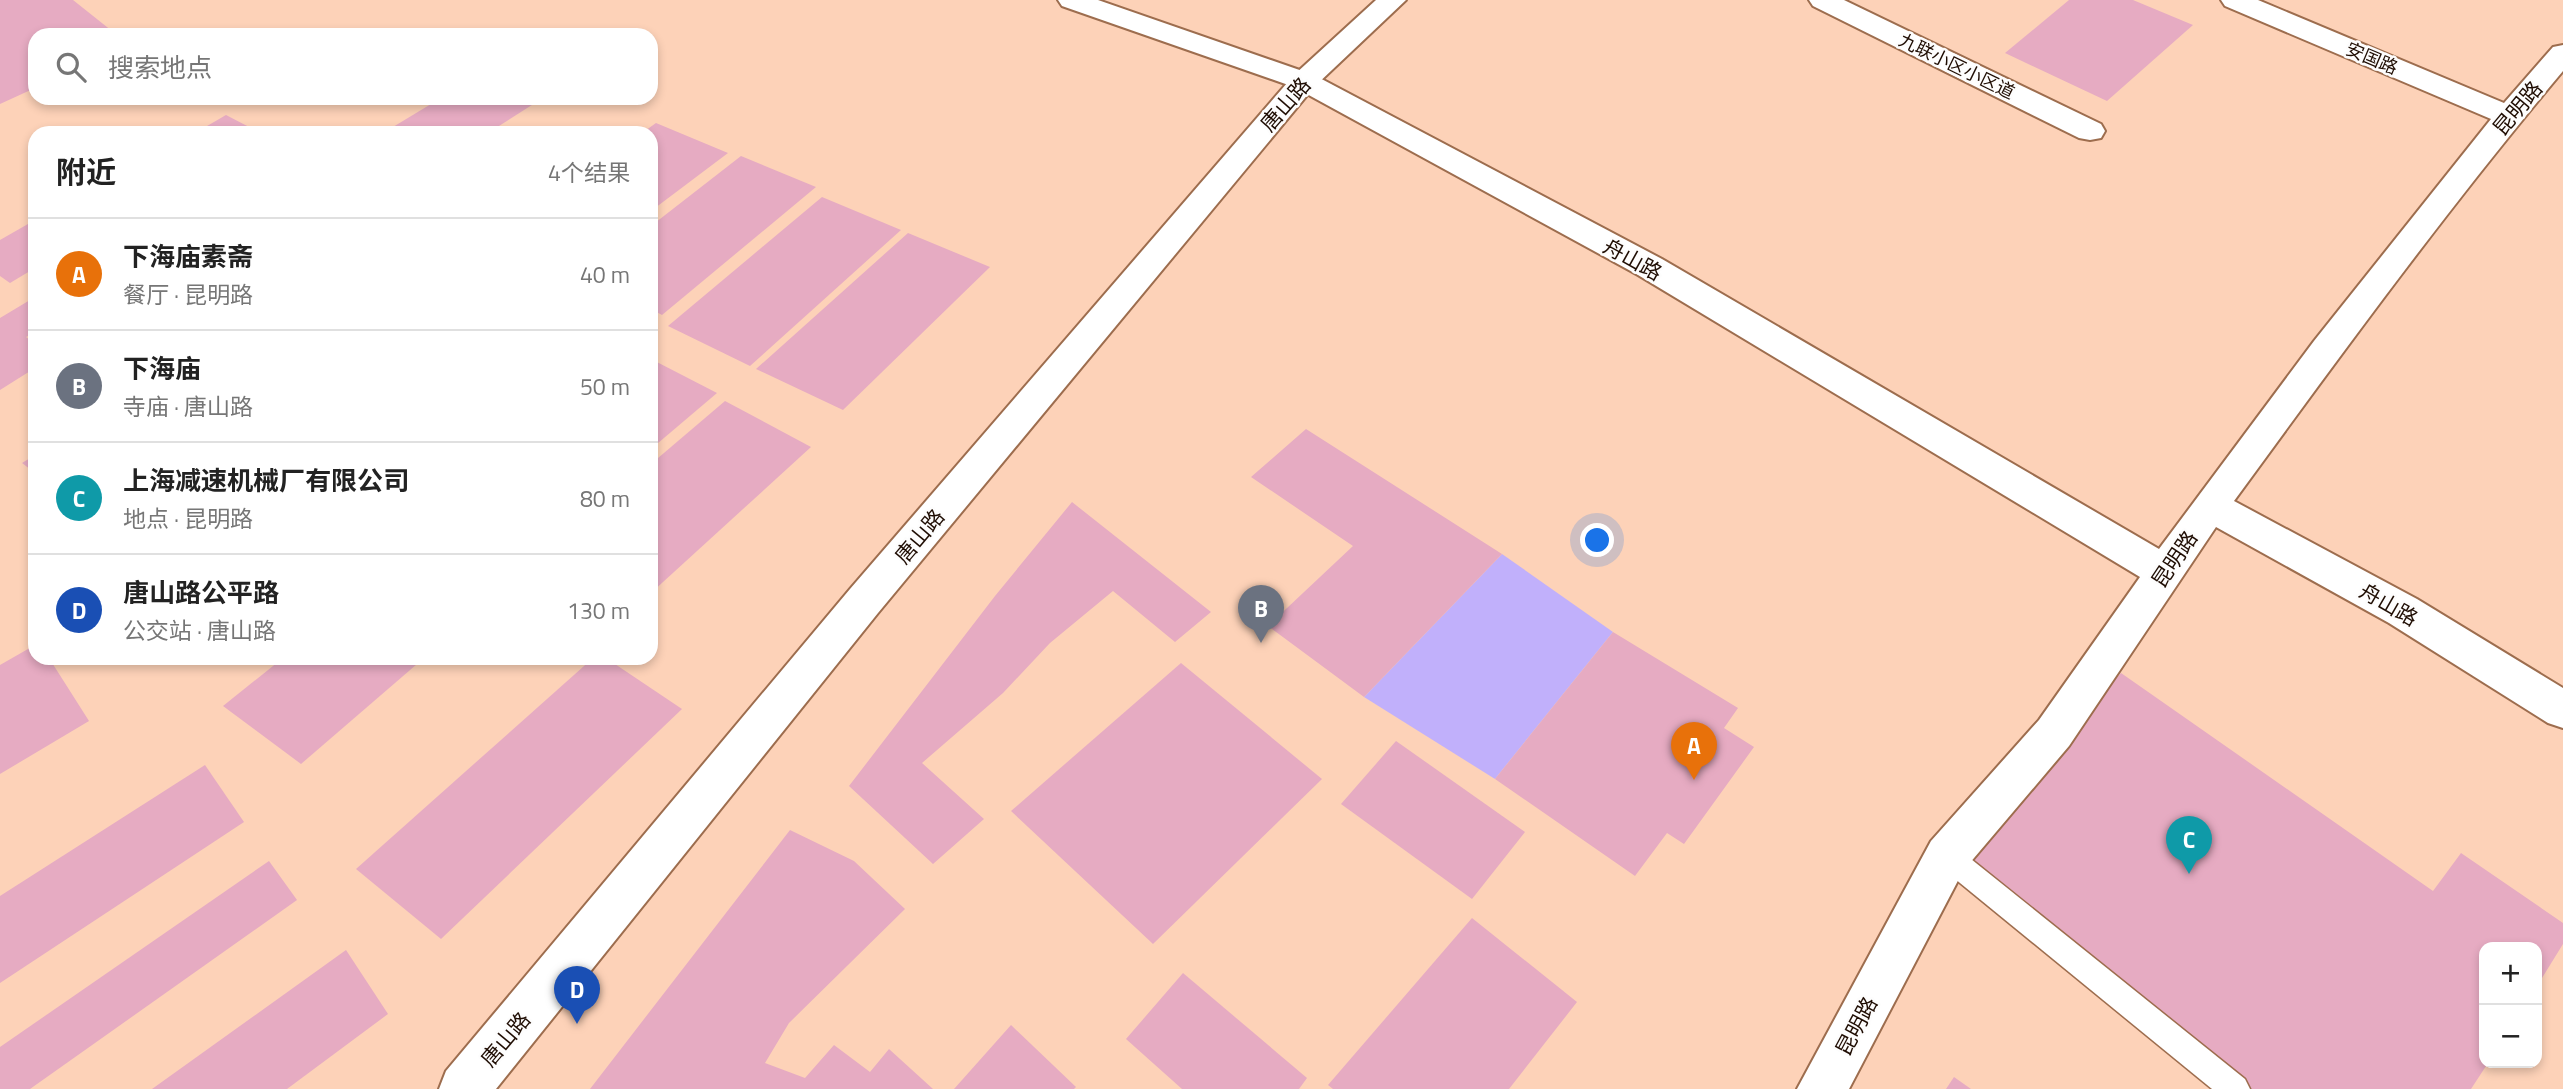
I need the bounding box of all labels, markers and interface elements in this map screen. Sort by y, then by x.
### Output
street label: 九联小区小区道 [1894,26,2020,106]
search box [28,28,658,105]
street label: 安国路 [2342,35,2402,81]
icon: search [52,48,90,86]
text: 搜索地点 [108,48,212,87]
street label: 唐山路 [1252,70,1318,138]
street label: 昆明路 [2484,74,2550,142]
text: 附近 [56,149,116,195]
text: 4个结果 [548,155,630,190]
street label: 舟山路 [1598,230,1668,288]
text: 下海庙素斋 [123,237,253,276]
text: A [72,257,86,292]
text: 40 m [580,257,630,292]
text: 餐厅 · 昆明路 [123,277,253,312]
text: 下海庙 [123,349,201,388]
text: B [72,369,86,404]
text: 50 m [580,369,630,404]
text: 寺庙 · 唐山路 [123,389,253,424]
text: 上海减速机械厂有限公司 [123,461,409,500]
text: C [73,481,85,516]
text: 80 m [580,481,630,516]
text: 地点 · 昆明路 [123,501,253,536]
street label: 唐山路 [886,502,952,570]
your location [1580,523,1614,557]
street label: 昆明路 [2143,524,2205,594]
text: 唐山路公平路 [123,573,279,612]
street label: 舟山路 [2354,574,2424,634]
pin: B [1238,585,1284,643]
text: D [72,593,86,628]
text: 130 m [567,593,630,628]
text: 公交站 · 唐山路 [123,613,276,648]
pin: A [1671,722,1717,780]
pin: C [2166,816,2212,874]
map controls [2479,942,2542,1068]
button: + [2479,942,2542,1005]
pin: D [554,966,600,1024]
street label: 昆明路 [1827,991,1885,1061]
street label: 唐山路 [472,1005,538,1073]
button: − [2479,1005,2542,1068]

